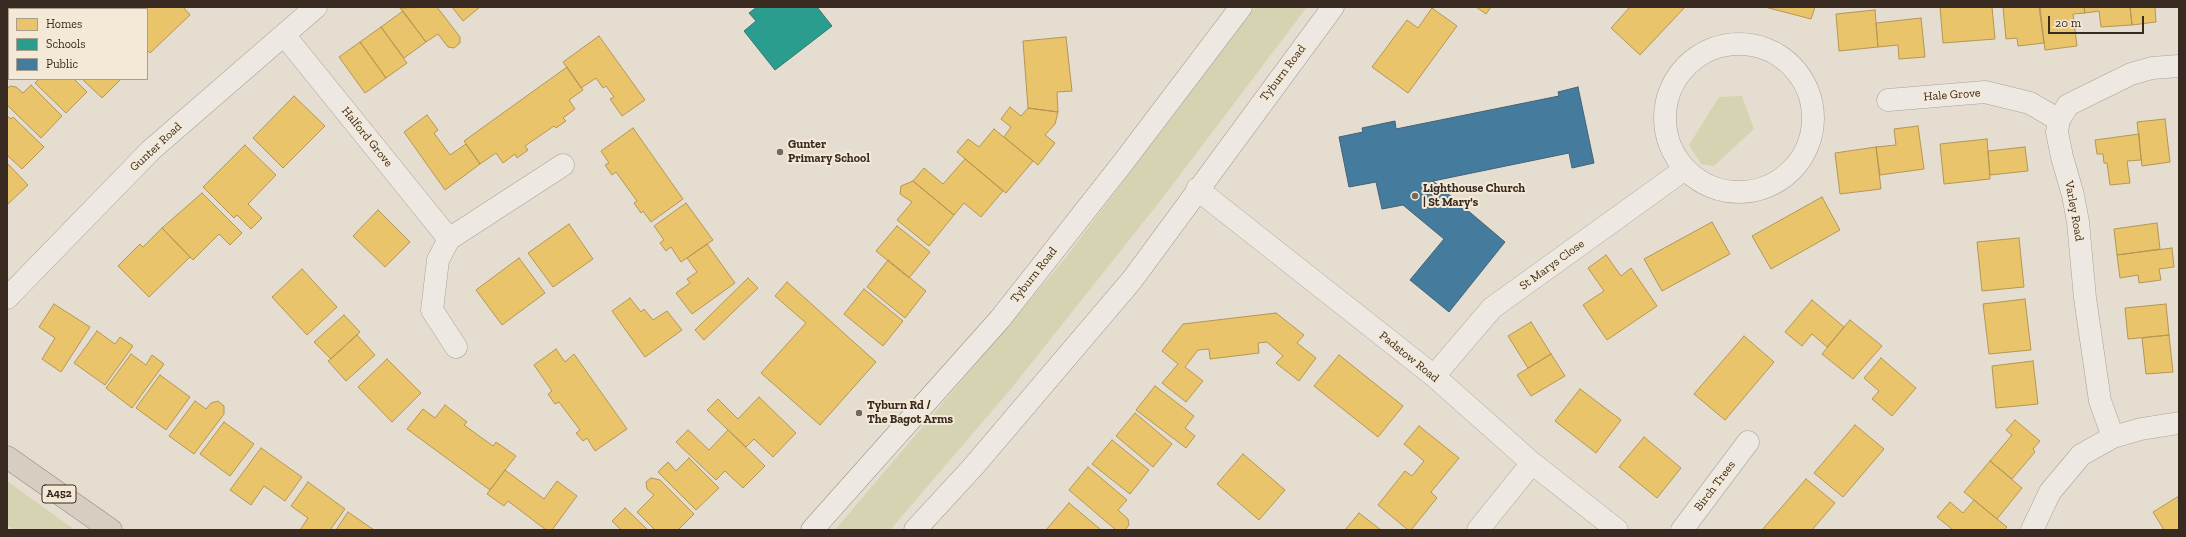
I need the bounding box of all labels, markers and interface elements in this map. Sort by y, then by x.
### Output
legend [8,8,148,80]
scale bar [2050,8,2146,34]
text: 20 m [2055,16,2081,30]
text: Homes [46,17,82,31]
text: Schools [46,37,85,51]
street label: Tyburn Road [1257,42,1309,104]
text: Public [46,57,78,71]
street label: Hale Grove [1923,86,1981,104]
street label: Halford Grove [338,104,396,170]
street label: Gunter Road [127,119,185,175]
place label: Gunter Primary School [788,138,870,166]
marker: Gunter Primary School [775,147,785,157]
street label: Varley Road [2062,180,2086,242]
place label: Lighthouse Church | St Mary's [1423,182,1525,210]
marker: Lighthouse Church | St Mary's [1410,191,1420,201]
street label: St Marys Close [1517,237,1587,293]
street label: Tyburn Road [1008,244,1060,306]
street label: Padstow Road [1376,329,1442,385]
place label: Tyburn Rd / The Bagot Arms [867,399,953,427]
marker: Tyburn Rd / The Bagot Arms [854,408,864,418]
street label: Birch Trees [1691,458,1739,514]
road number: A452 [42,485,76,503]

